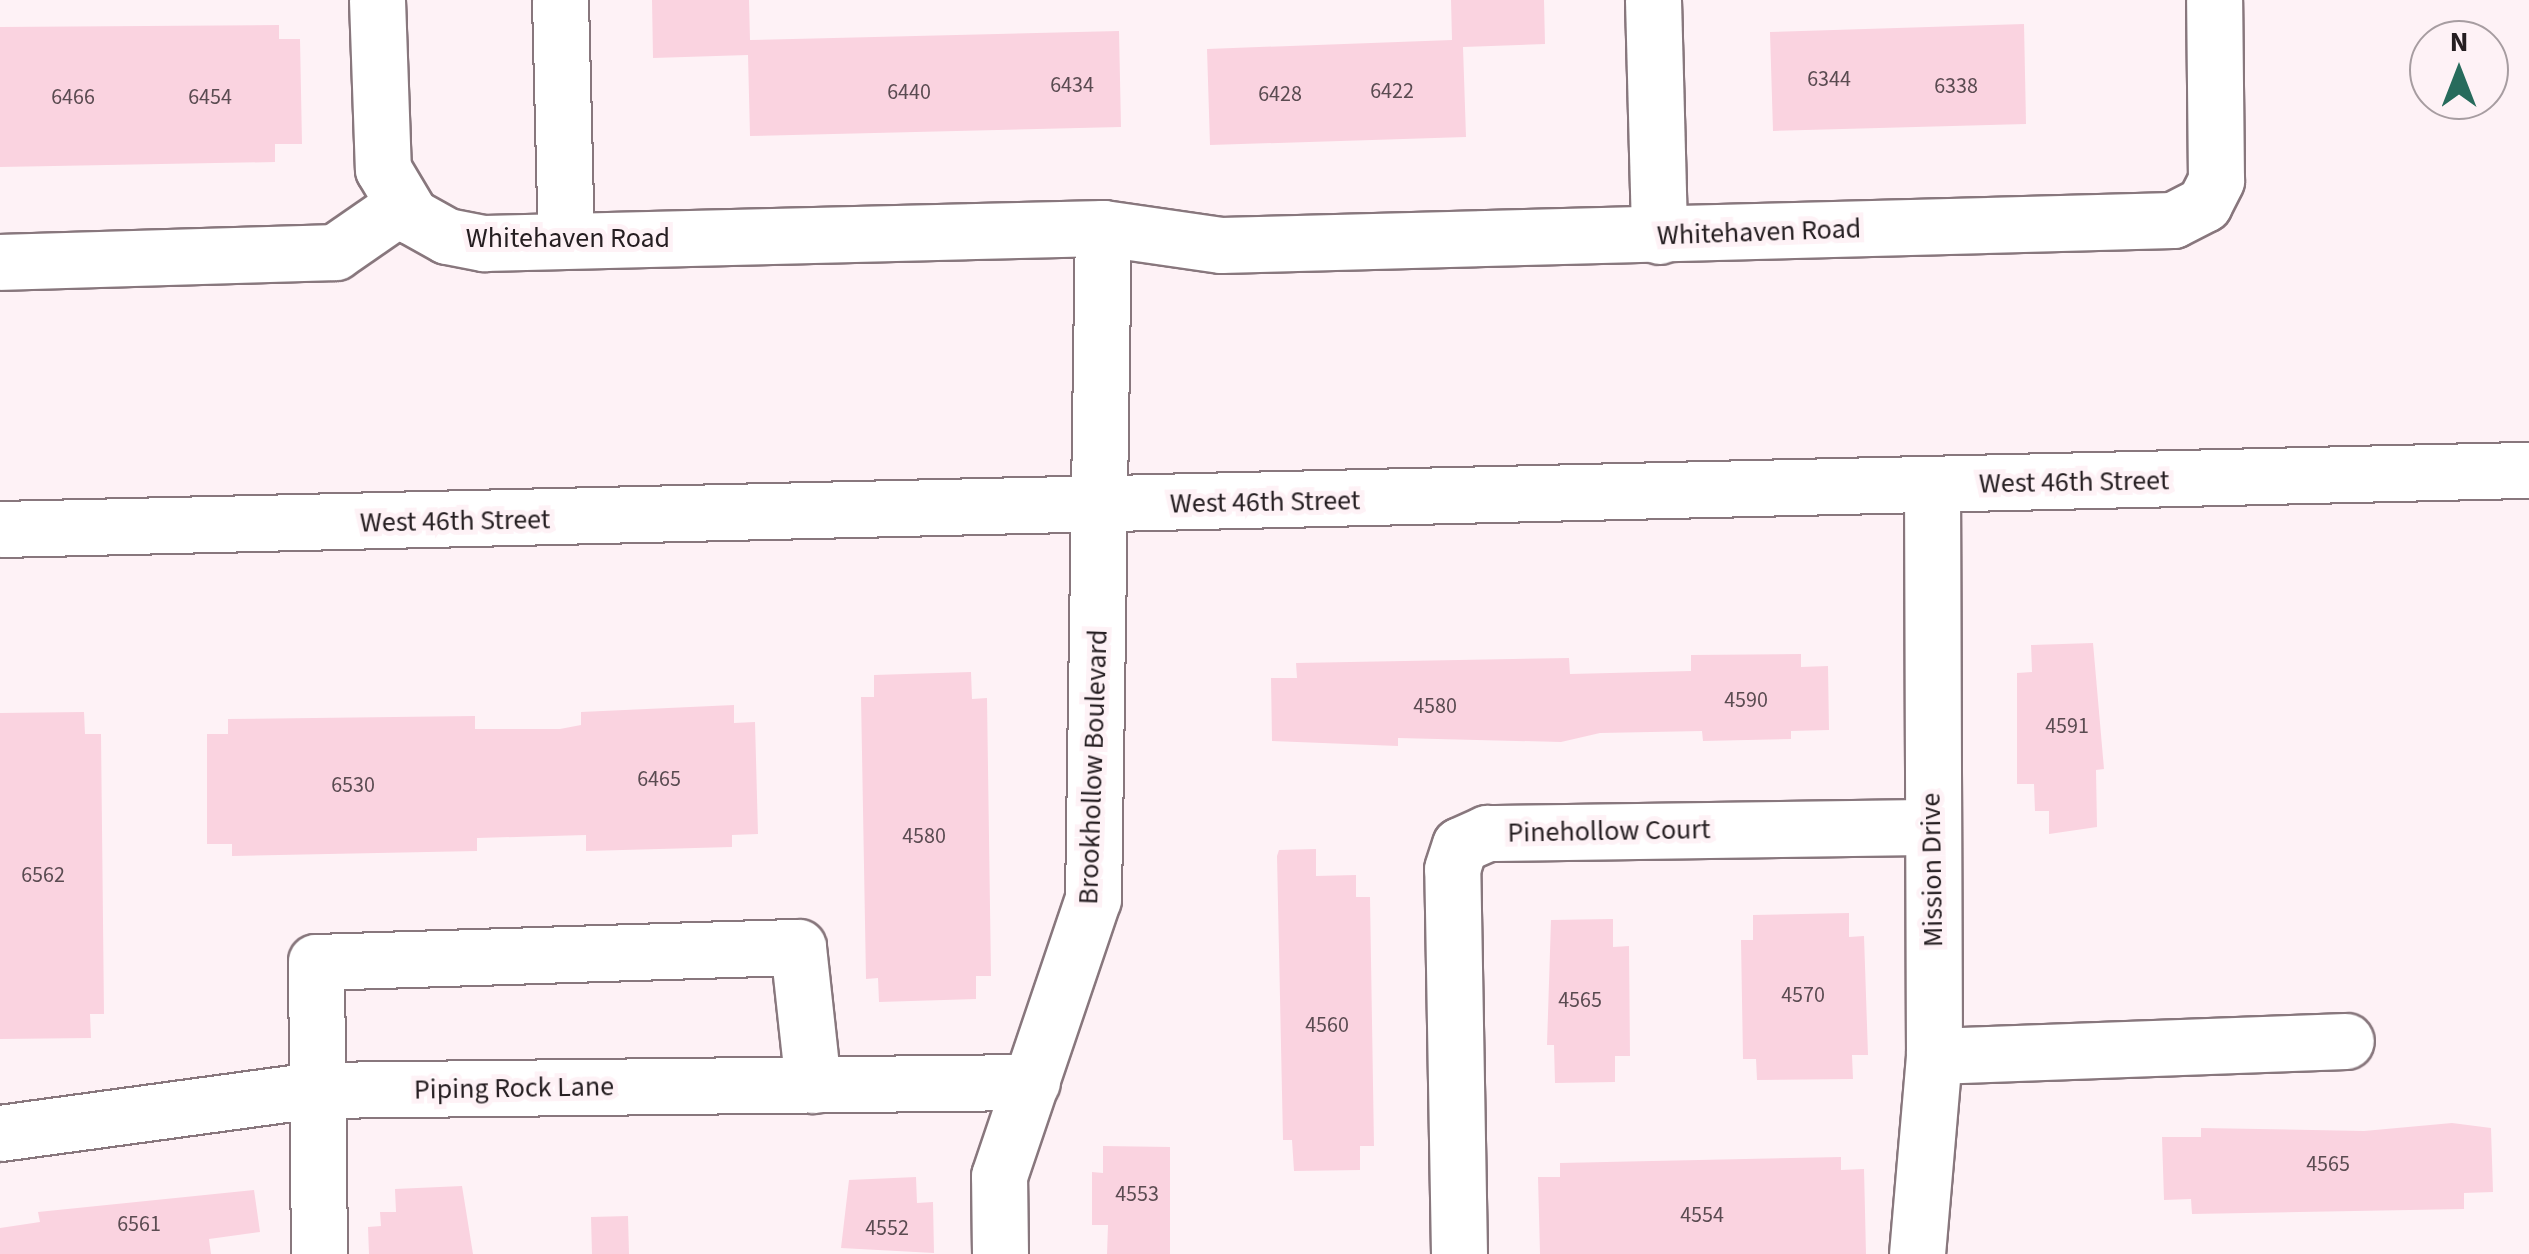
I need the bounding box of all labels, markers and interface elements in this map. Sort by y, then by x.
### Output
north arrow [2409,20,2509,120]
text: N [2450,22,2468,62]
house number: 6344 [1807,67,1851,93]
house number: 6434 [1050,73,1094,99]
house number: 6338 [1934,74,1978,100]
house number: 6422 [1370,79,1414,105]
house number: 6440 [887,80,931,106]
house number: 6428 [1258,82,1302,108]
house number: 6466 [51,85,95,111]
house number: 6454 [188,85,232,111]
street label: Whitehaven Road [1656,212,1862,252]
street label: Whitehaven Road [466,221,670,255]
street label: West 46th Street [1979,464,2169,500]
street label: West 46th Street [1170,484,1360,520]
street label: West 46th Street [360,503,550,539]
street label: Brookhollow Boulevard [1071,629,1115,905]
house number: 4590 [1724,688,1768,714]
house number: 4580 [1413,694,1457,720]
house number: 4591 [2045,714,2089,740]
house number: 6465 [637,767,681,793]
house number: 6530 [331,773,375,799]
street label: Mission Drive [1914,793,1950,947]
street label: Pinehollow Court [1507,812,1711,850]
house number: 4580 [902,824,946,850]
house number: 6562 [21,863,65,889]
house number: 4570 [1781,983,1825,1009]
house number: 4565 [1558,988,1602,1014]
house number: 4560 [1305,1013,1349,1039]
street label: Piping Rock Lane [414,1069,614,1107]
house number: 4565 [2306,1152,2350,1178]
house number: 4553 [1115,1182,1159,1208]
house number: 4554 [1680,1203,1724,1229]
house number: 6561 [117,1212,161,1238]
house number: 4552 [865,1216,909,1242]

